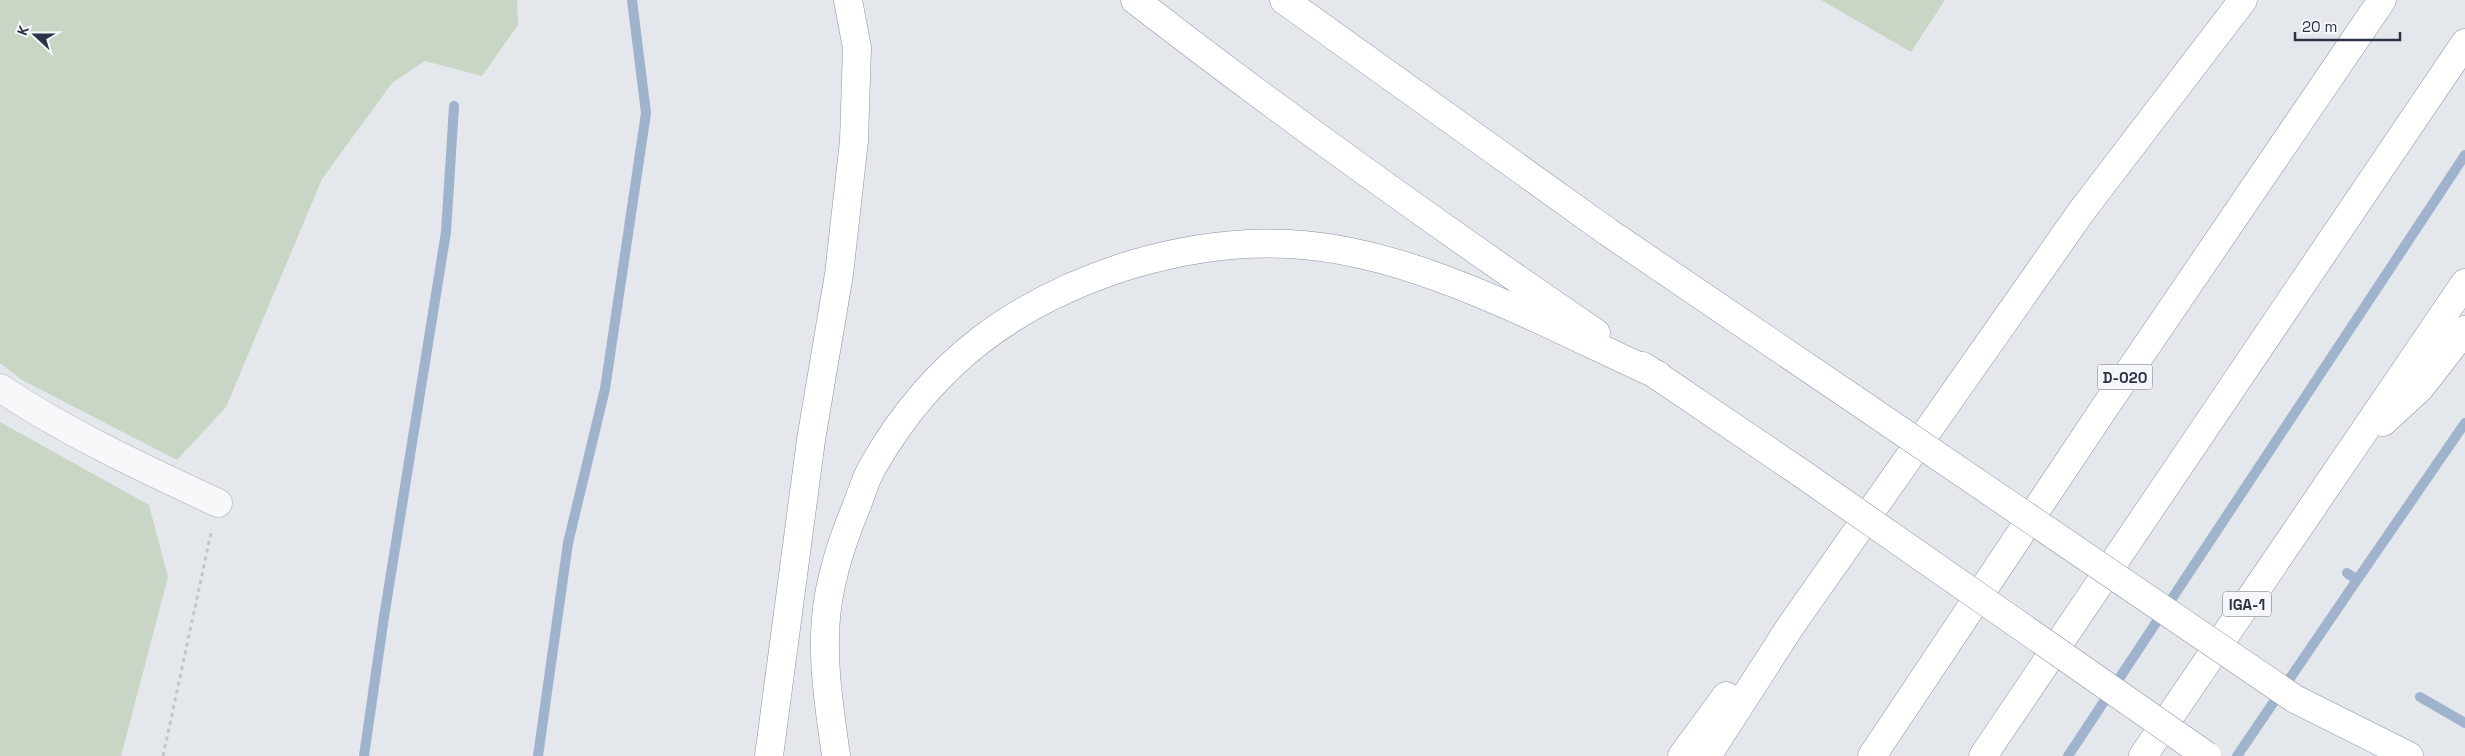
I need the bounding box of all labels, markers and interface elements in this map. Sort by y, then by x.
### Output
north arrow [10,10,60,60]
scale bar [2295,10,2400,42]
text: 20 m [2302,17,2337,36]
text: K [13,23,33,38]
road number: D-020 [2098,364,2152,390]
road number: IGA-1 [2223,592,2271,616]

